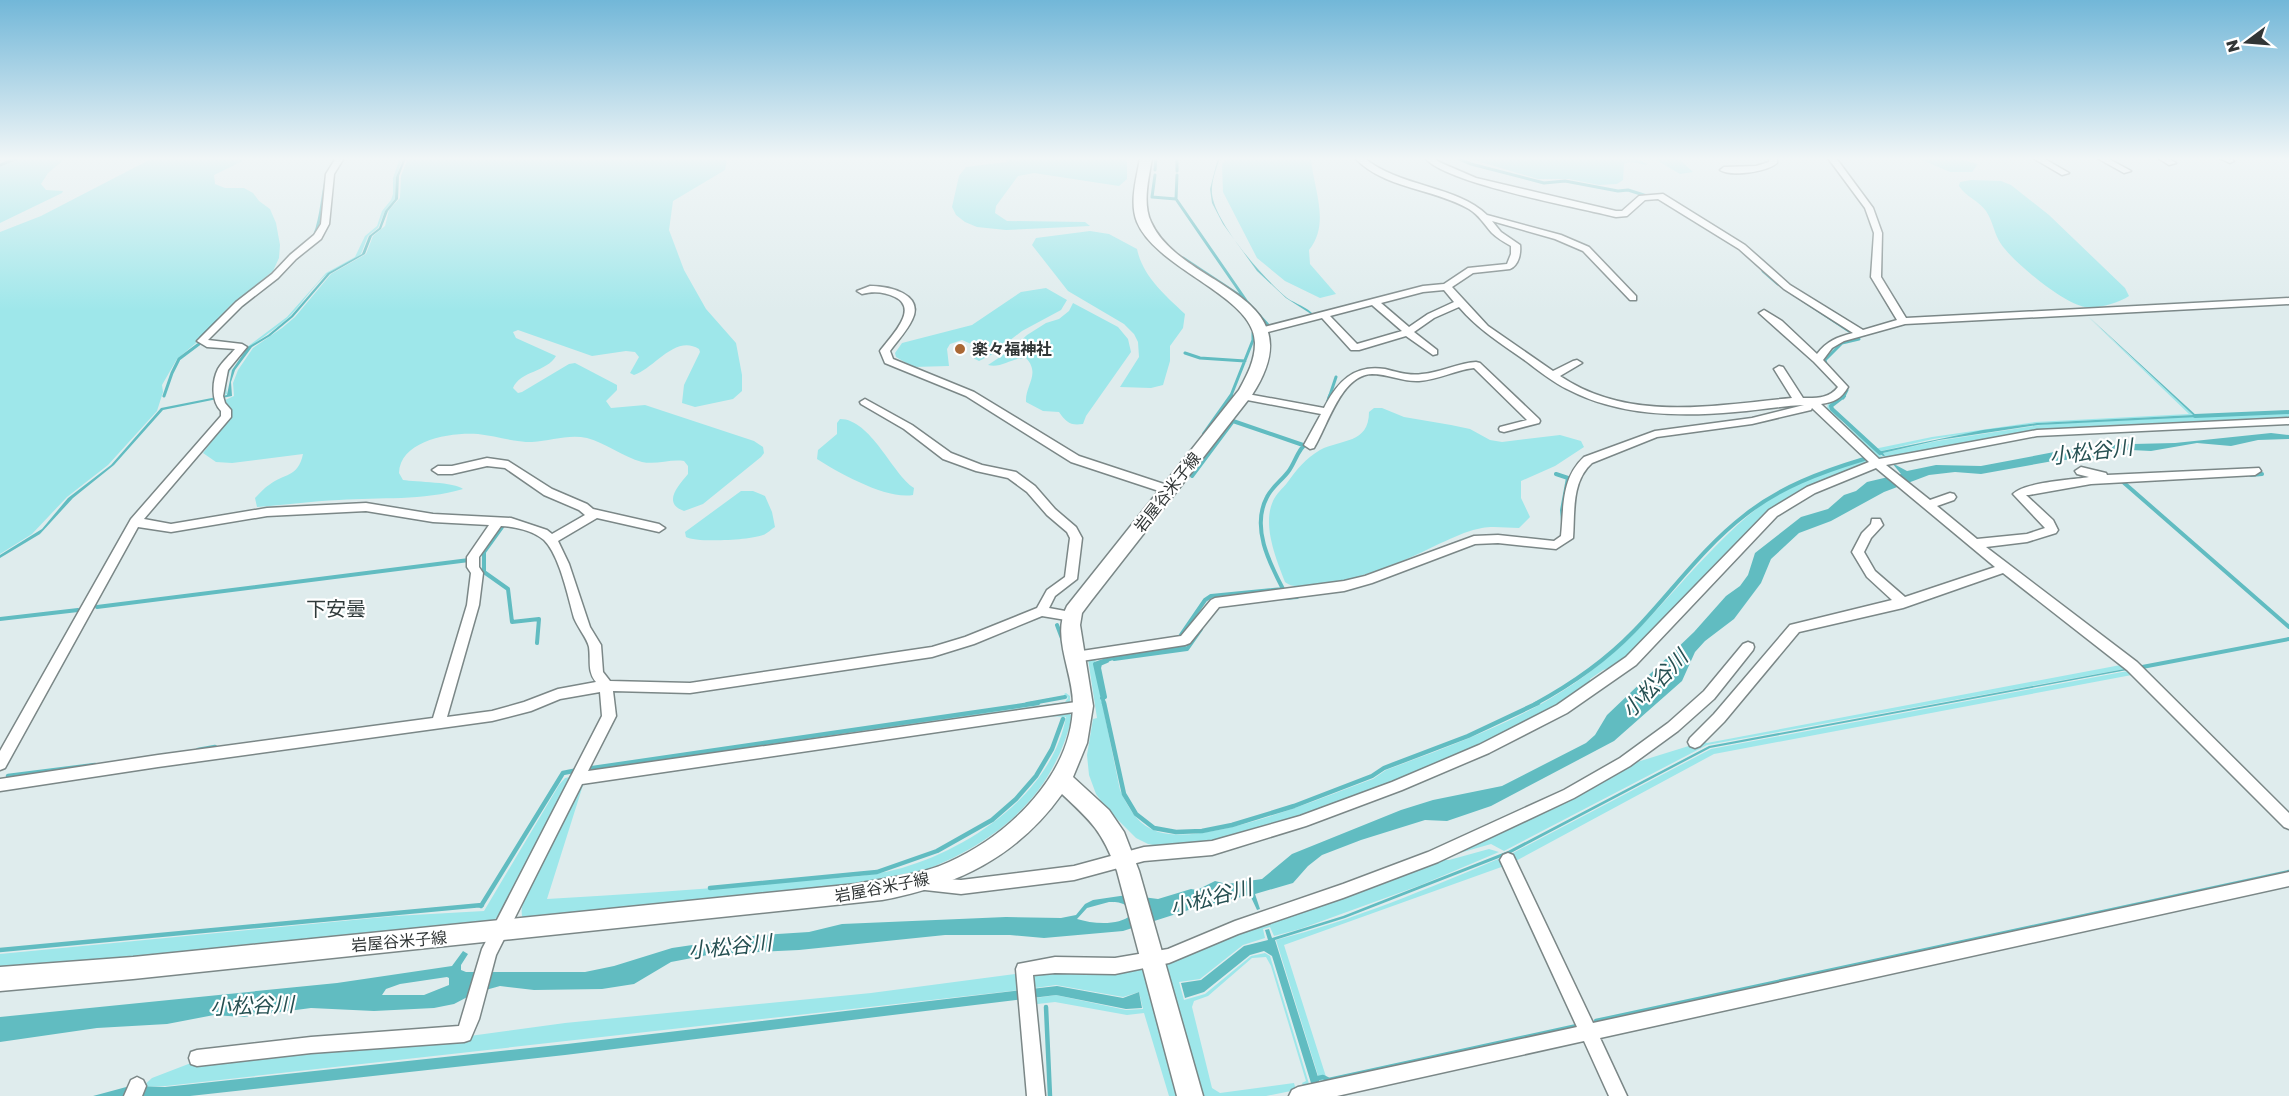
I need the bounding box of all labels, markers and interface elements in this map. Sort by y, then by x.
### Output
north arrow [2217,12,2277,72]
text: N [2221,38,2244,55]
place label: 楽々福神社 [972,339,1052,359]
marker: 楽々福神社 [953,342,967,356]
water label: 小松谷川 [2048,433,2136,469]
street label: 岩屋谷米子線 [1130,448,1204,536]
district label: 下安曇 [306,596,366,620]
water label: 小松谷川 [1616,643,1694,723]
street label: 岩屋谷米子線 [833,868,931,906]
water label: 小松谷川 [1167,873,1257,920]
street label: 岩屋谷米子線 [350,927,448,955]
water label: 小松谷川 [687,928,775,963]
water label: 小松谷川 [210,990,296,1019]

